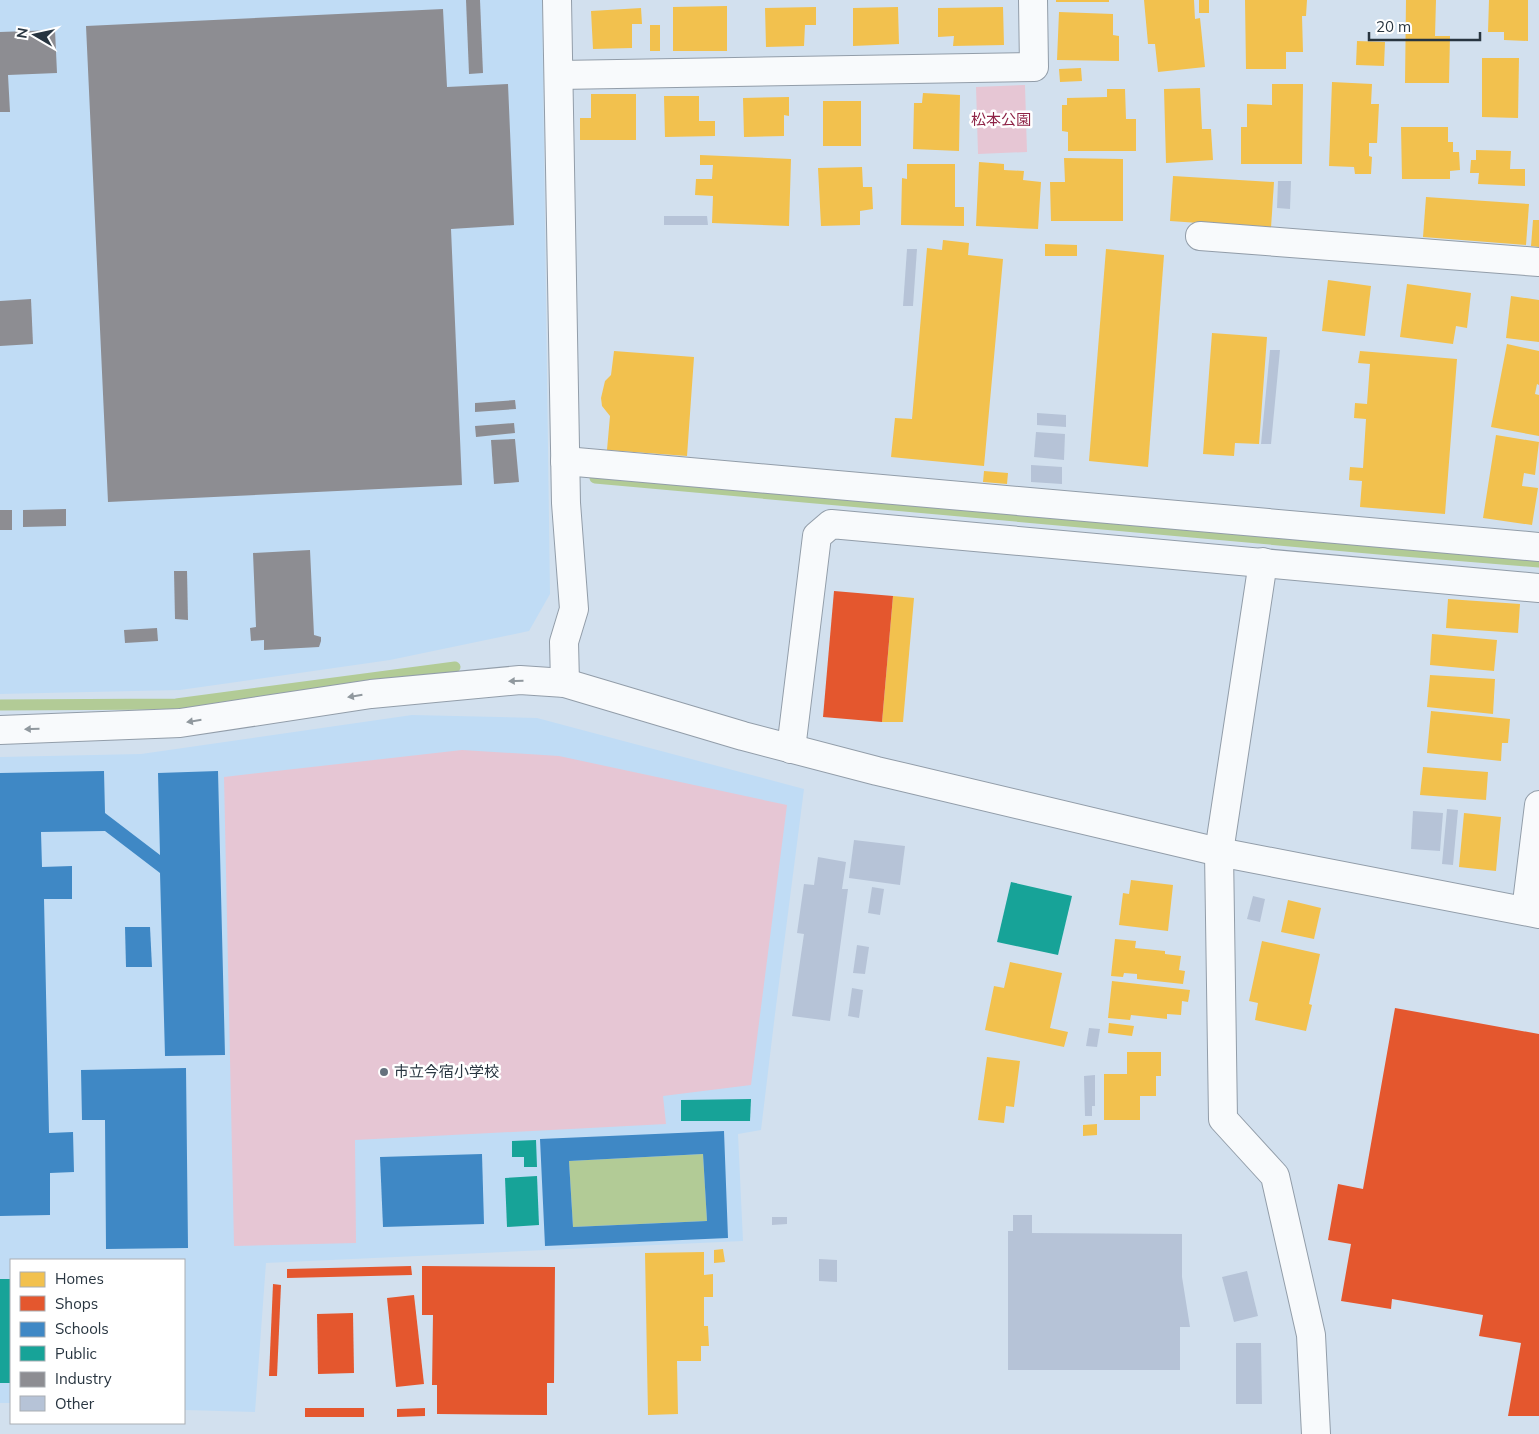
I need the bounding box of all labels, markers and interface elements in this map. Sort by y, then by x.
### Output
north arrow [10,10,60,60]
scale bar [1369,10,1480,42]
text: 20 m [1376,17,1411,36]
text: N [12,26,32,40]
park label: 松本公園 [971,110,1031,129]
one-way arrow [508,677,524,685]
one-way arrow [346,692,362,700]
one-way arrow [186,717,202,725]
one-way arrow [23,725,39,733]
place label: 市立今宿小学校 [394,1062,499,1081]
marker: 市立今宿小学校 [378,1066,390,1078]
legend [10,1259,185,1424]
text: Homes [55,1269,104,1288]
text: Shops [55,1294,98,1313]
text: Schools [55,1319,109,1338]
text: Public [55,1344,97,1363]
text: Industry [55,1369,112,1388]
text: Other [55,1394,95,1413]

